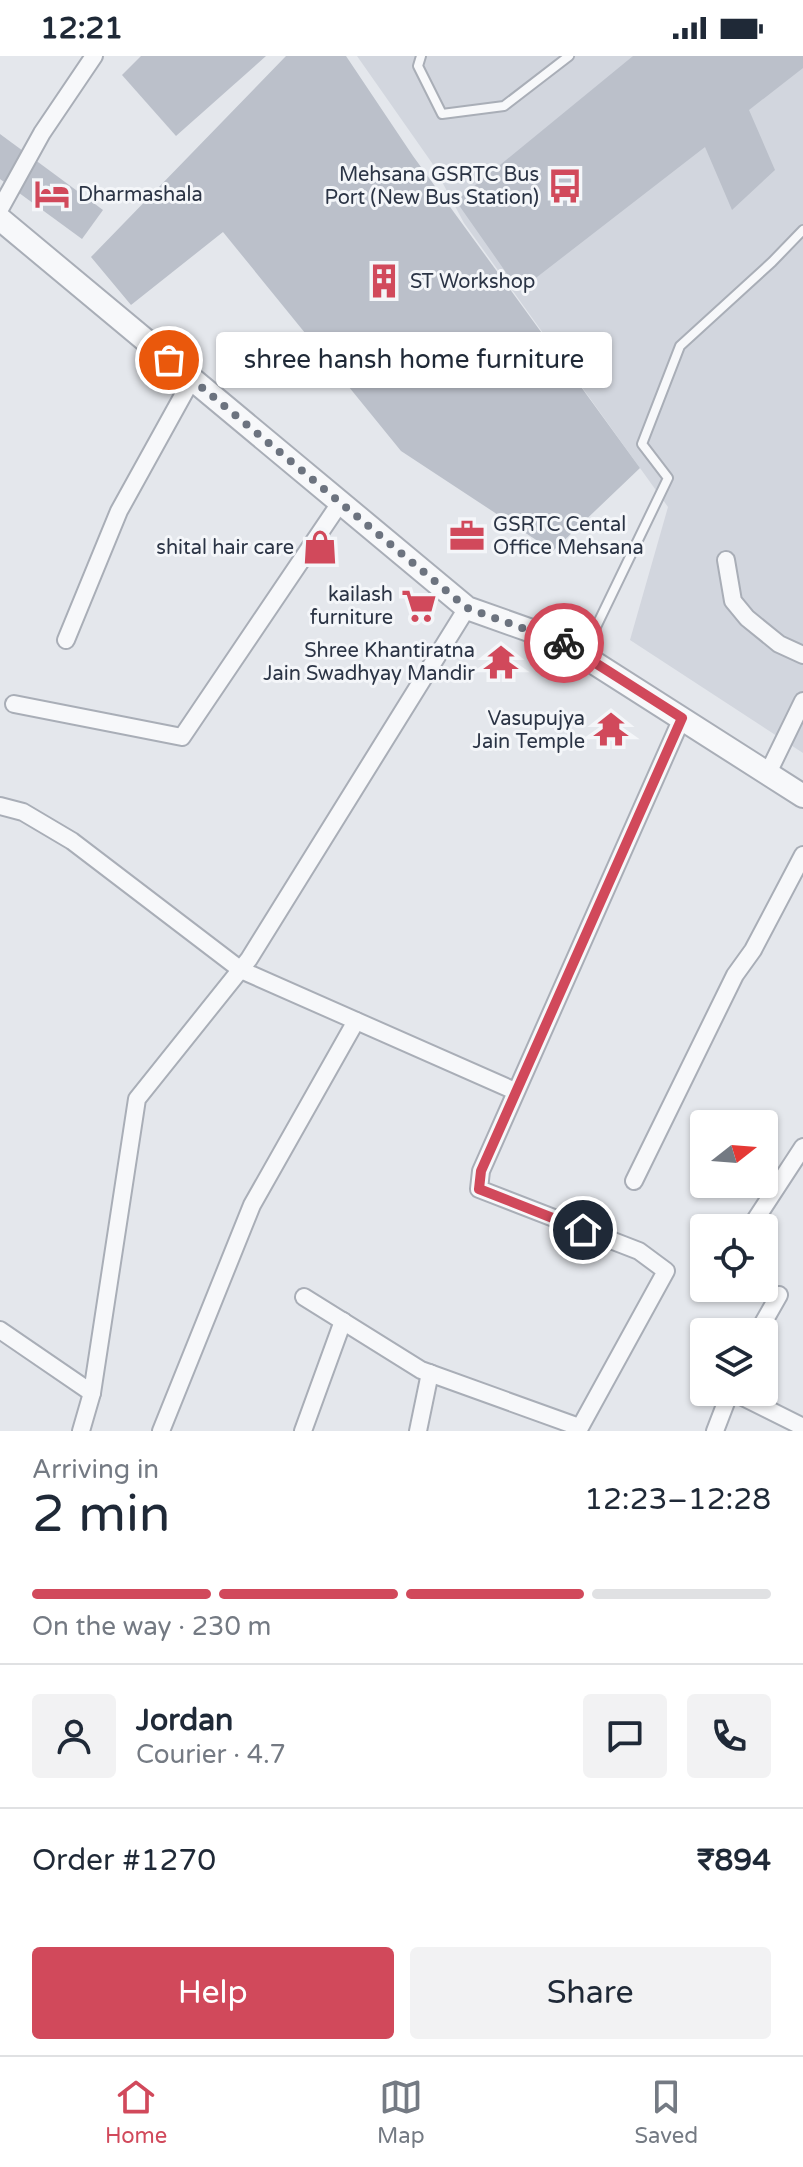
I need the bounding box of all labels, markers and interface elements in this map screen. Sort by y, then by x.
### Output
text: 12:21 [40,10,123,47]
place label: Mehsana GSRTC Bus Port (New Bus Station) [325,163,539,210]
bus stop icon: Mehsana GSRTC Bus Port (New Bus Station) [546,167,584,205]
hotel icon: Dharmashala [33,175,71,213]
place label: Dharmashala [78,183,203,207]
building icon: ST Workshop [365,262,403,300]
place label: ST Workshop [410,270,535,294]
pin [135,326,203,394]
callout: shree hansh home furniture [217,332,613,388]
icon: bag [147,338,191,382]
text: shree hansh home furniture [244,344,584,375]
place label: GSRTC Cental Office Mehsana [493,513,644,560]
office icon: GSRTC Cental Office Mehsana [448,517,486,555]
shop icon: shital hair care [301,528,339,566]
place label: shital hair care [156,536,294,560]
place label: kailash furniture [310,583,393,630]
supermarket icon: kailash furniture [400,587,438,625]
courier [524,603,604,683]
icon: bike [542,621,586,665]
place label: Shree Khantiratna Jain Swadhyay Mandir [263,639,475,686]
temple icon: Shree Khantiratna Jain Swadhyay Mandir [482,643,520,681]
place label: Vasupujya Jain Temple [473,707,585,754]
temple icon: Vasupujya Jain Temple [592,710,630,748]
north arrow [690,1110,778,1198]
map controls [690,1110,778,1406]
pin [549,1196,617,1264]
icon: home [561,1208,605,1252]
button: locate [690,1214,778,1302]
button: layers [690,1318,778,1406]
text: Arriving in [32,1454,159,1485]
text: 12:23–12:28 [584,1481,771,1518]
text: 2 min [32,1483,171,1546]
text: On the way · 230 m [32,1611,271,1642]
button: person [32,1694,116,1778]
button: chat [583,1694,667,1778]
button: phone [687,1694,771,1778]
text: Jordan [136,1702,233,1739]
text: Courier · 4.7 [136,1739,286,1770]
text: Order #1270 [32,1842,216,1879]
text: ₹894 [697,1842,771,1879]
button: Help [32,1947,394,2039]
button: Share [410,1947,771,2039]
tab: Home [105,2075,167,2149]
tab: Map [377,2075,425,2149]
tab: Saved [634,2075,698,2149]

